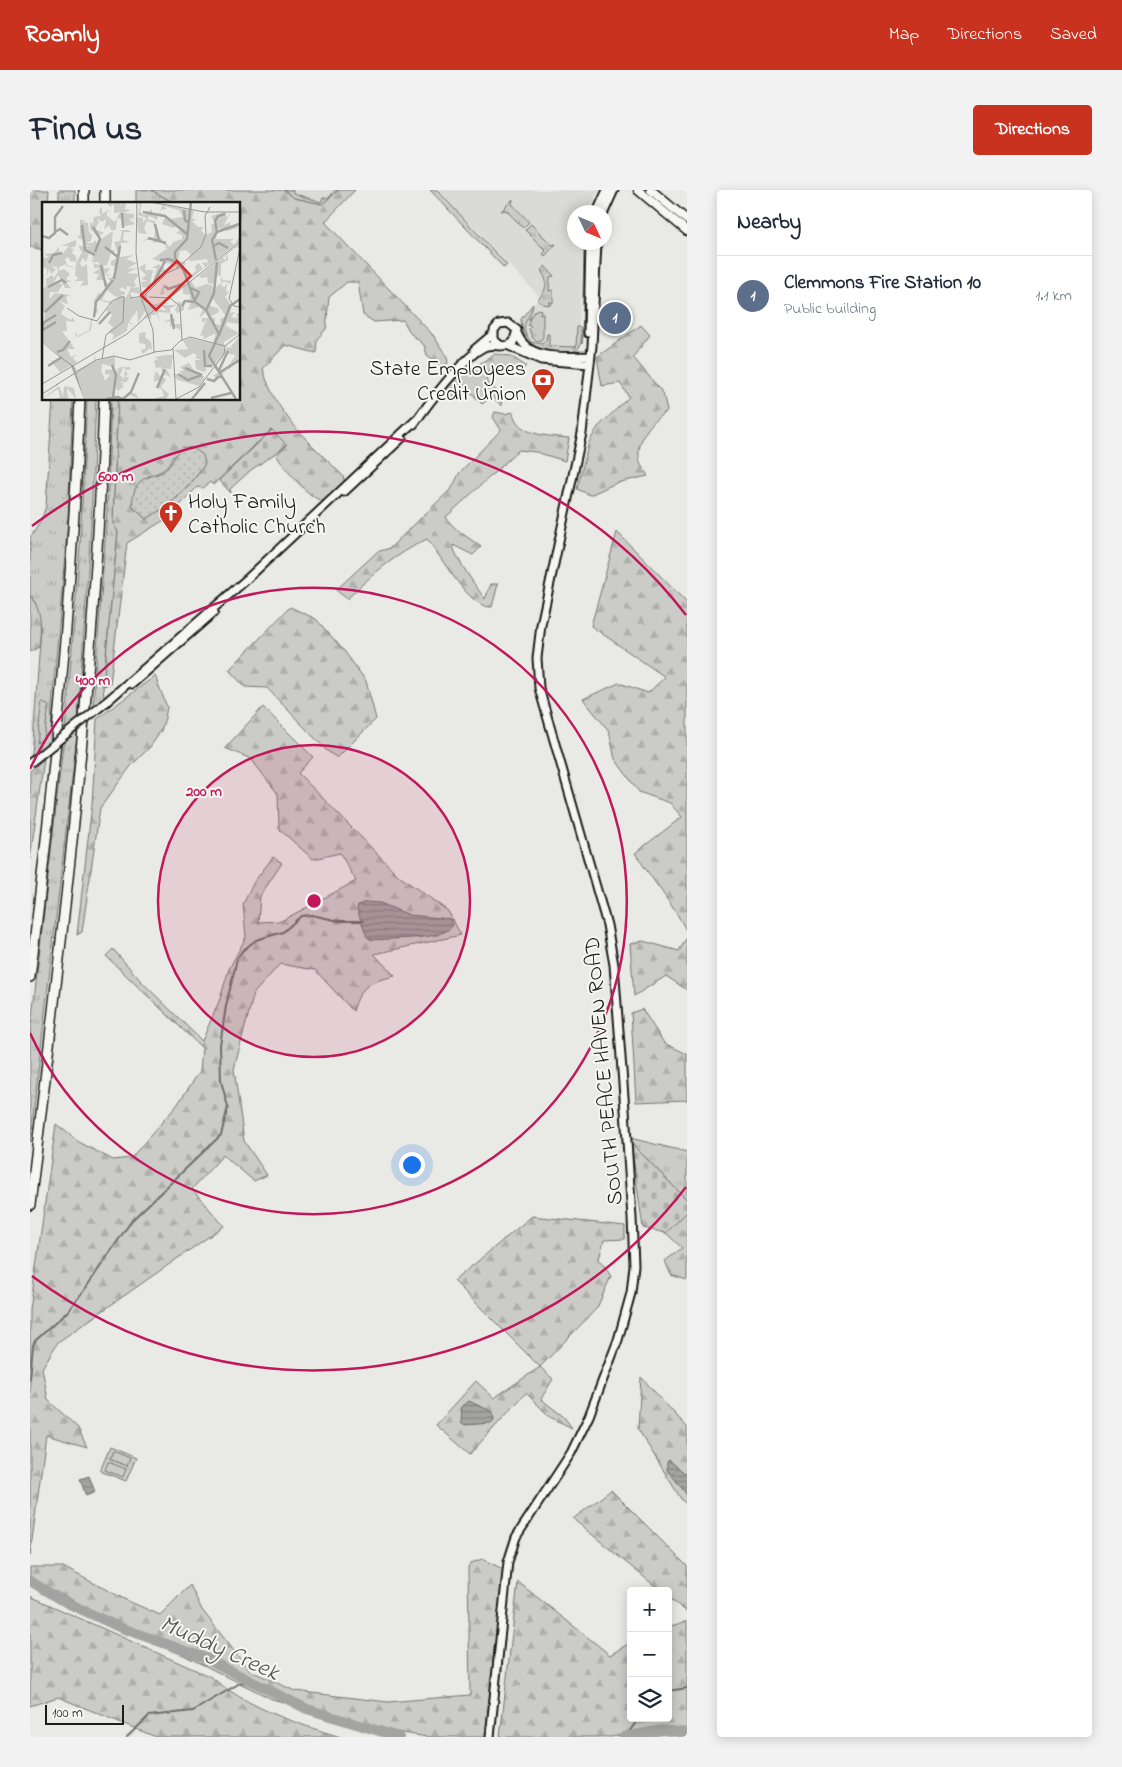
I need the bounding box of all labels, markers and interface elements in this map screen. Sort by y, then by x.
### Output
text: Roamly [25,18,100,53]
text: Map [889,22,919,48]
text: Directions [947,22,1022,48]
text: Saved [1050,22,1097,48]
text: Find us [30,105,142,156]
button: Directions [973,105,1092,155]
inset map [42,202,240,400]
north arrow [567,205,612,250]
text: Nearby [737,208,801,238]
text: Clemmons Fire Station 10 [784,270,981,297]
text: 1 [750,284,756,308]
text: 1.1 km [1035,284,1072,308]
text: Public building [784,297,876,321]
pin: 1 [599,299,631,337]
place label: State Employees Credit Union [370,354,526,411]
bank icon: State Employees Credit Union [530,367,556,401]
text: 600 m [98,466,134,488]
place label: Holy Family Catholic Church [188,487,326,544]
church icon: Holy Family Catholic Church [158,500,184,534]
text: 400 m [75,670,111,692]
text: 200 m [185,781,222,803]
centre of rings [305,892,323,910]
street label: SOUTH PEACE HAVEN ROAD [577,935,633,1206]
your location [399,1152,425,1178]
map controls [627,1587,672,1722]
button: + [627,1587,672,1632]
water label: Muddy Creek [154,1607,286,1692]
button: − [627,1632,672,1677]
button: layers [627,1677,672,1722]
scale bar [45,1702,124,1725]
text: 100 m [52,1703,83,1724]

